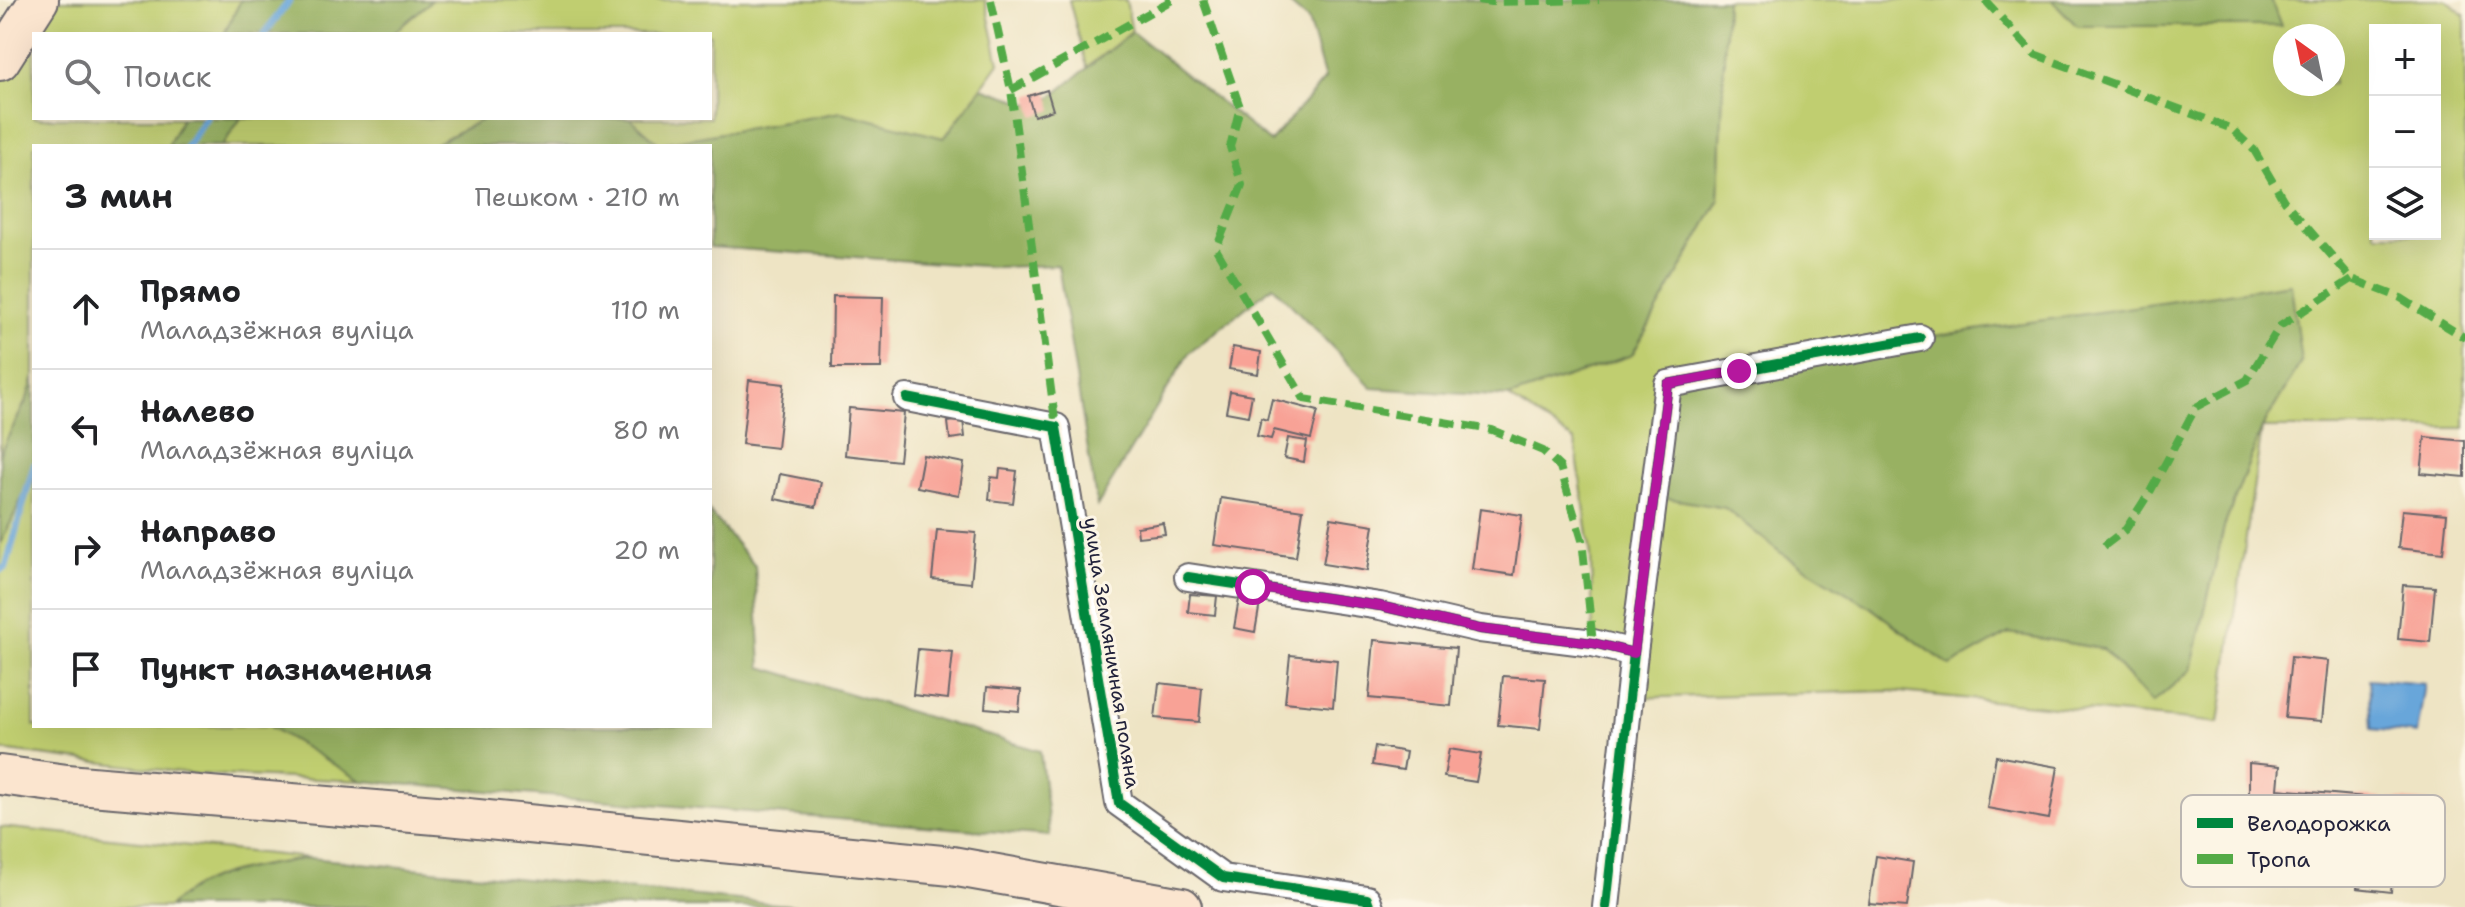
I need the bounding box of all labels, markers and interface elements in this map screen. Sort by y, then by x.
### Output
north arrow [2273,24,2345,96]
map controls [2369,24,2441,240]
button: + [2369,24,2441,96]
search box [32,32,712,120]
icon: search [60,54,104,98]
text: Поиск [124,56,212,97]
button: − [2369,96,2441,168]
button: layers [2369,168,2441,240]
text: 3 мин [64,173,173,219]
text: Пешком · 210 m [475,179,680,214]
text: Прямо [140,271,241,312]
icon: ahead [64,287,108,331]
text: 110 m [610,292,680,327]
text: Маладзёжная вуліца [140,312,414,347]
route end [1721,353,1757,389]
text: Налево [140,391,255,432]
icon: left [64,407,108,451]
text: 80 m [613,412,680,447]
text: Маладзёжная вуліца [140,432,414,467]
text: Направо [140,511,276,552]
street label: улица Земляничная поляна [1078,515,1146,791]
icon: right [64,527,108,571]
text: 20 m [613,532,680,567]
text: Маладзёжная вуліца [140,552,414,587]
route start [1235,569,1271,605]
icon: arrive [64,647,108,691]
text: Пункт назначения [140,649,432,690]
legend [2181,795,2445,887]
text: Велодорожка [2247,809,2391,838]
text: Тропа [2247,845,2311,874]

